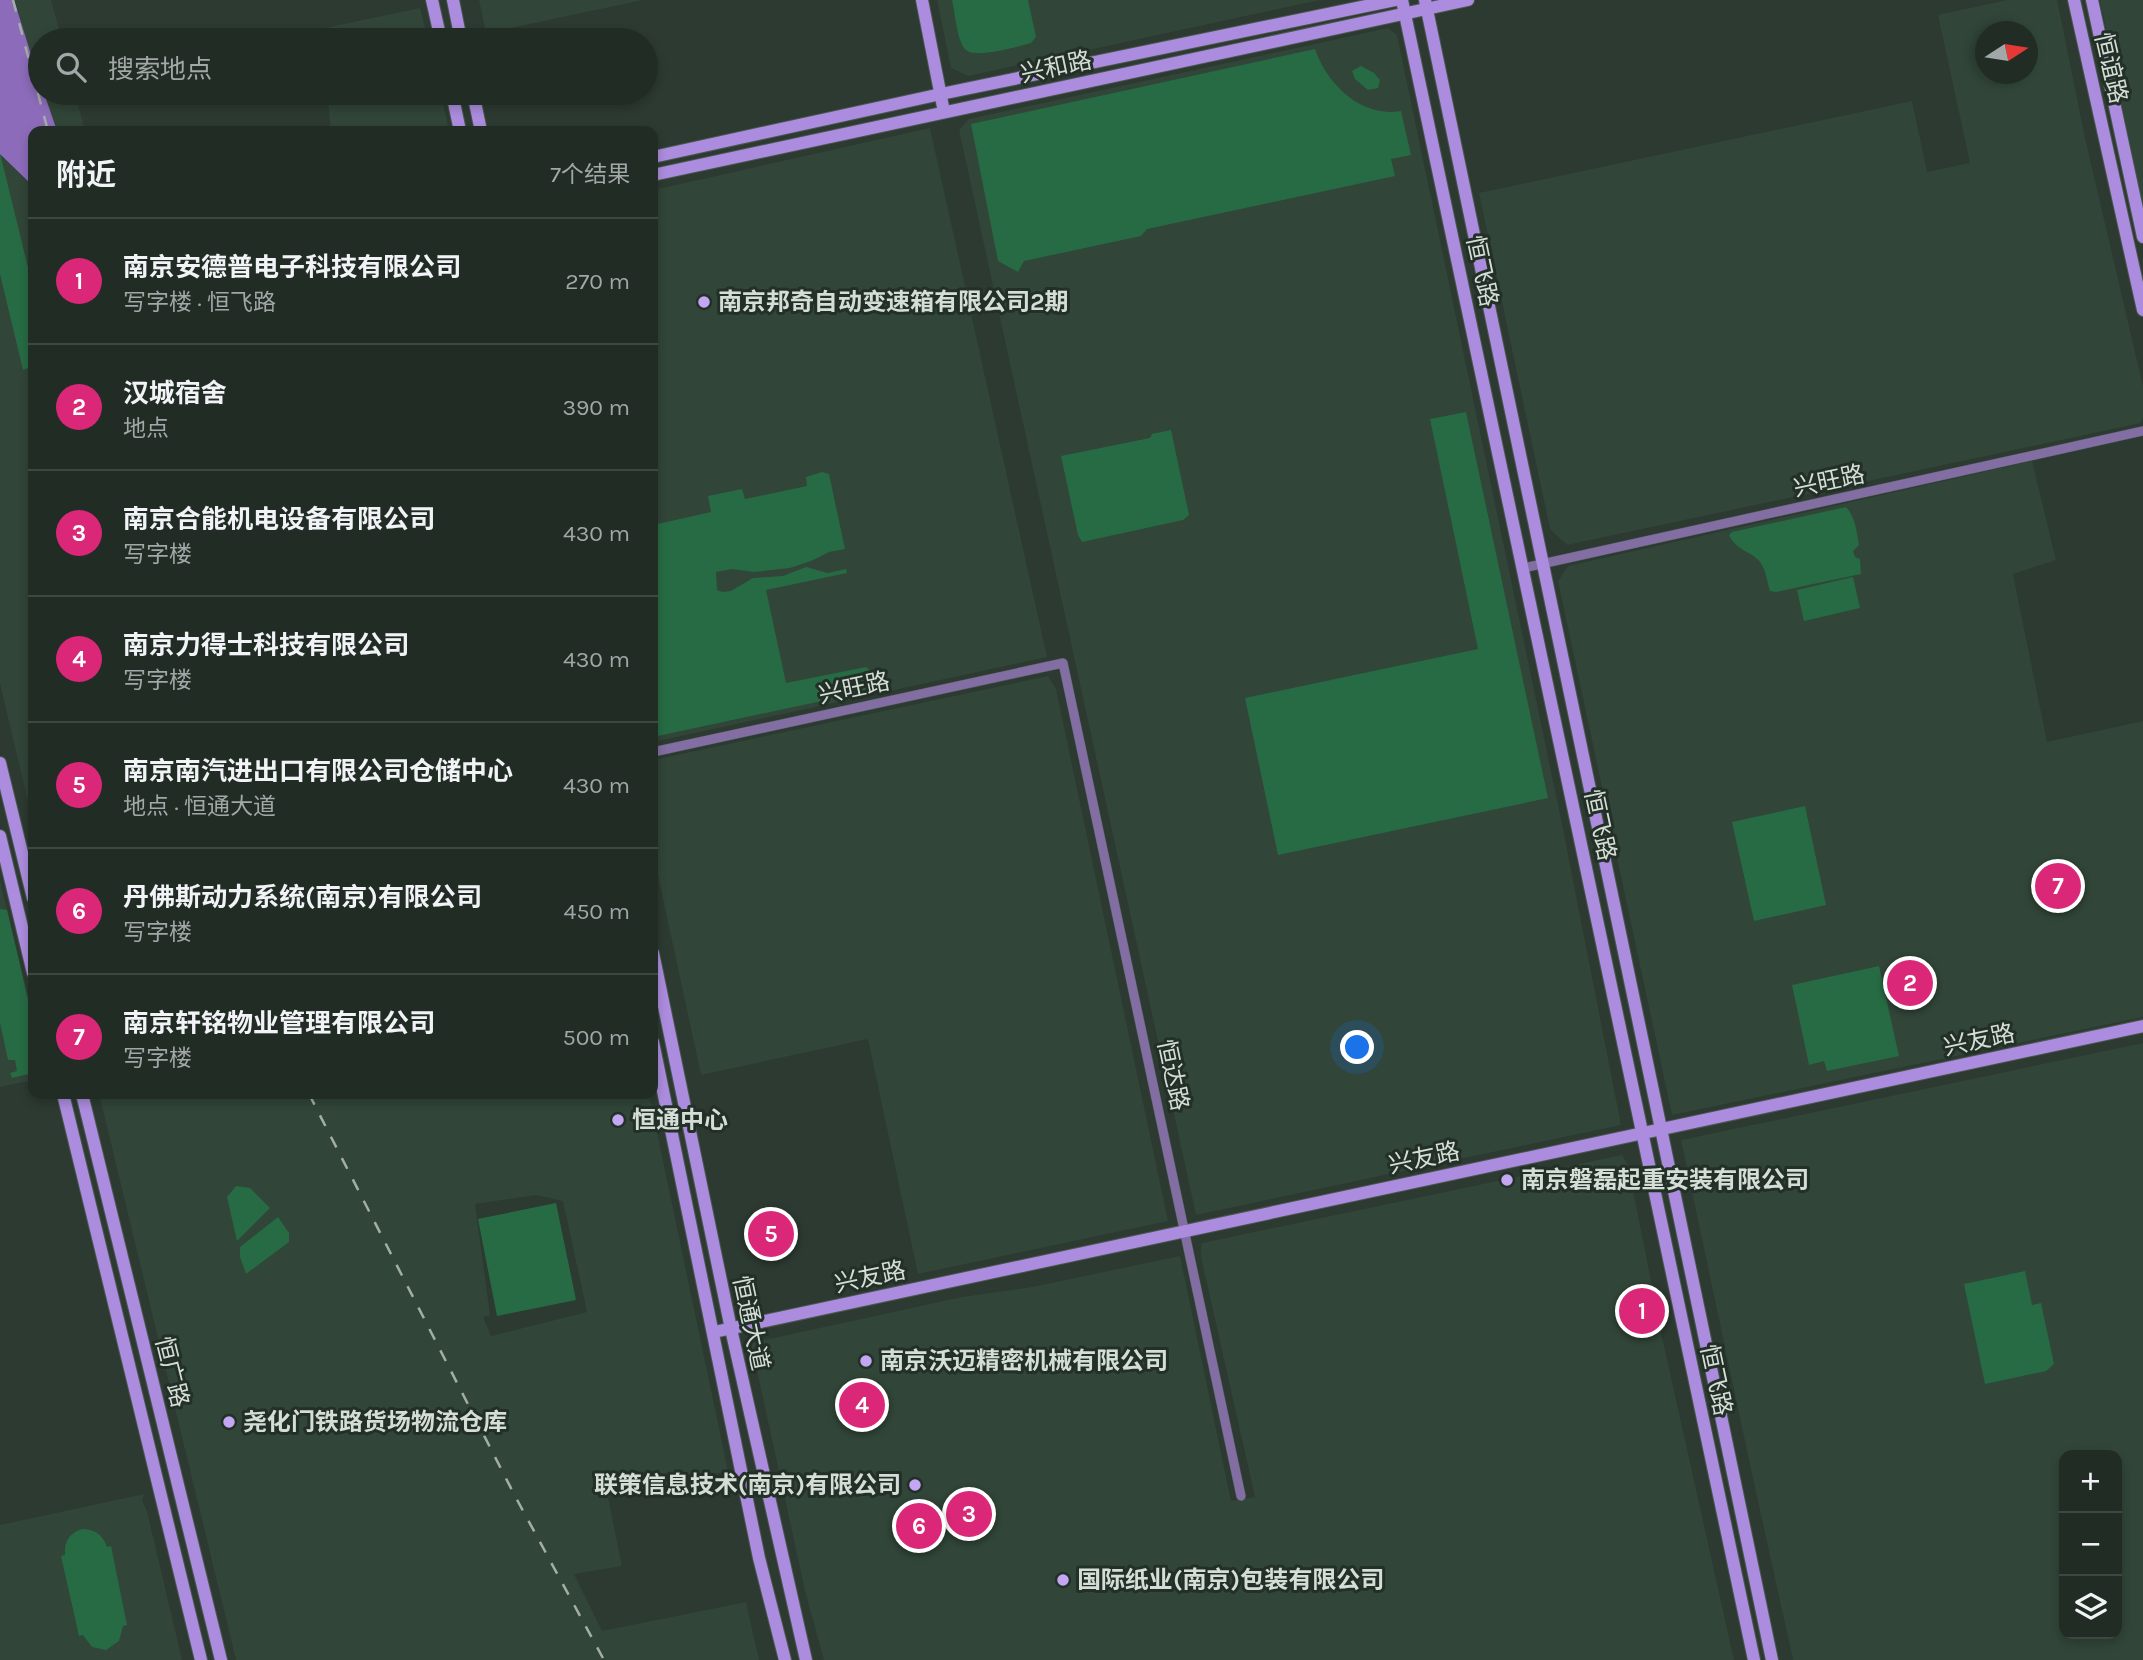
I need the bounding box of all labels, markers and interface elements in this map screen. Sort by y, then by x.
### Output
north arrow [1975,21,2038,84]
search box [28,28,658,105]
street label: 恒谊路 [2089,30,2133,106]
street label: 兴和路 [1018,46,1094,88]
icon: search [52,48,90,86]
text: 搜索地点 [108,54,212,85]
text: 附近 [56,157,116,193]
text: 7个结果 [550,161,630,188]
street label: 恒飞路 [1461,233,1503,309]
text: 南京安德普电子科技有限公司 [123,252,461,283]
text: 1 [75,268,83,295]
text: 270 m [565,268,630,295]
place label: 南京邦奇自动变速箱有限公司2期 [718,288,1069,316]
text: 写字楼 · 恒飞路 [123,289,276,316]
marker: 南京邦奇自动变速箱有限公司2期 [696,294,712,310]
text: 汉城宿舍 [123,378,227,409]
text: 2 [72,394,86,421]
text: 390 m [562,394,630,421]
text: 地点 [123,415,169,442]
street label: 兴旺路 [1791,460,1867,502]
text: 南京合能机电设备有限公司 [123,504,435,535]
text: 3 [72,520,86,547]
text: 430 m [563,520,630,547]
text: 写字楼 [123,541,192,568]
text: 南京力得士科技有限公司 [123,630,409,661]
text: 4 [72,646,86,673]
text: 430 m [563,646,630,673]
text: 写字楼 [123,667,192,694]
street label: 兴旺路 [816,667,892,709]
text: 南京南汽进出口有限公司仓储中心 [123,756,513,787]
text: 5 [72,772,86,799]
text: 430 m [563,772,630,799]
street label: 恒飞路 [1579,787,1621,863]
text: 地点 · 恒通大道 [123,793,276,820]
pin: 7 [2035,860,2081,912]
text: 丹佛斯动力系统(南京)有限公司 [123,882,482,913]
text: 6 [72,898,86,925]
text: 450 m [564,898,630,925]
text: 写字楼 [123,919,192,946]
pin: 2 [1887,957,1933,1009]
text: 南京轩铭物业管理有限公司 [123,1008,435,1039]
street label: 兴友路 [1941,1019,2017,1061]
text: 7 [73,1024,85,1051]
text: 500 m [563,1024,630,1051]
your location [1340,1030,1374,1064]
street label: 恒达路 [1152,1037,1194,1113]
text: 写字楼 [123,1045,192,1072]
place label: 恒通中心 [632,1106,728,1134]
marker: 恒通中心 [610,1112,626,1128]
street label: 兴友路 [1386,1137,1462,1179]
place label: 南京磐磊起重安装有限公司 [1521,1166,1809,1194]
marker: 南京磐磊起重安装有限公司 [1499,1172,1515,1188]
pin: 5 [748,1208,794,1260]
street label: 兴友路 [832,1256,908,1298]
street label: 恒通大道 [727,1273,775,1373]
pin: 1 [1619,1285,1665,1337]
street label: 恒广路 [150,1334,194,1410]
street label: 恒飞路 [1695,1342,1737,1418]
place label: 南京沃迈精密机械有限公司 [880,1347,1168,1375]
marker: 南京沃迈精密机械有限公司 [858,1353,874,1369]
pin: 4 [839,1379,885,1431]
place label: 尧化门铁路货场物流仓库 [243,1408,507,1436]
marker: 尧化门铁路货场物流仓库 [221,1414,237,1430]
map controls [2059,1450,2122,1639]
button: + [2059,1450,2122,1513]
place label: 联策信息技术(南京)有限公司 [594,1471,901,1499]
marker: 联策信息技术(南京)有限公司 [907,1477,923,1493]
pin: 3 [946,1488,992,1540]
pin: 6 [896,1500,942,1552]
button: − [2059,1513,2122,1576]
place label: 国际纸业(南京)包装有限公司 [1077,1566,1384,1594]
marker: 国际纸业(南京)包装有限公司 [1055,1572,1071,1588]
button: layers [2059,1576,2122,1639]

